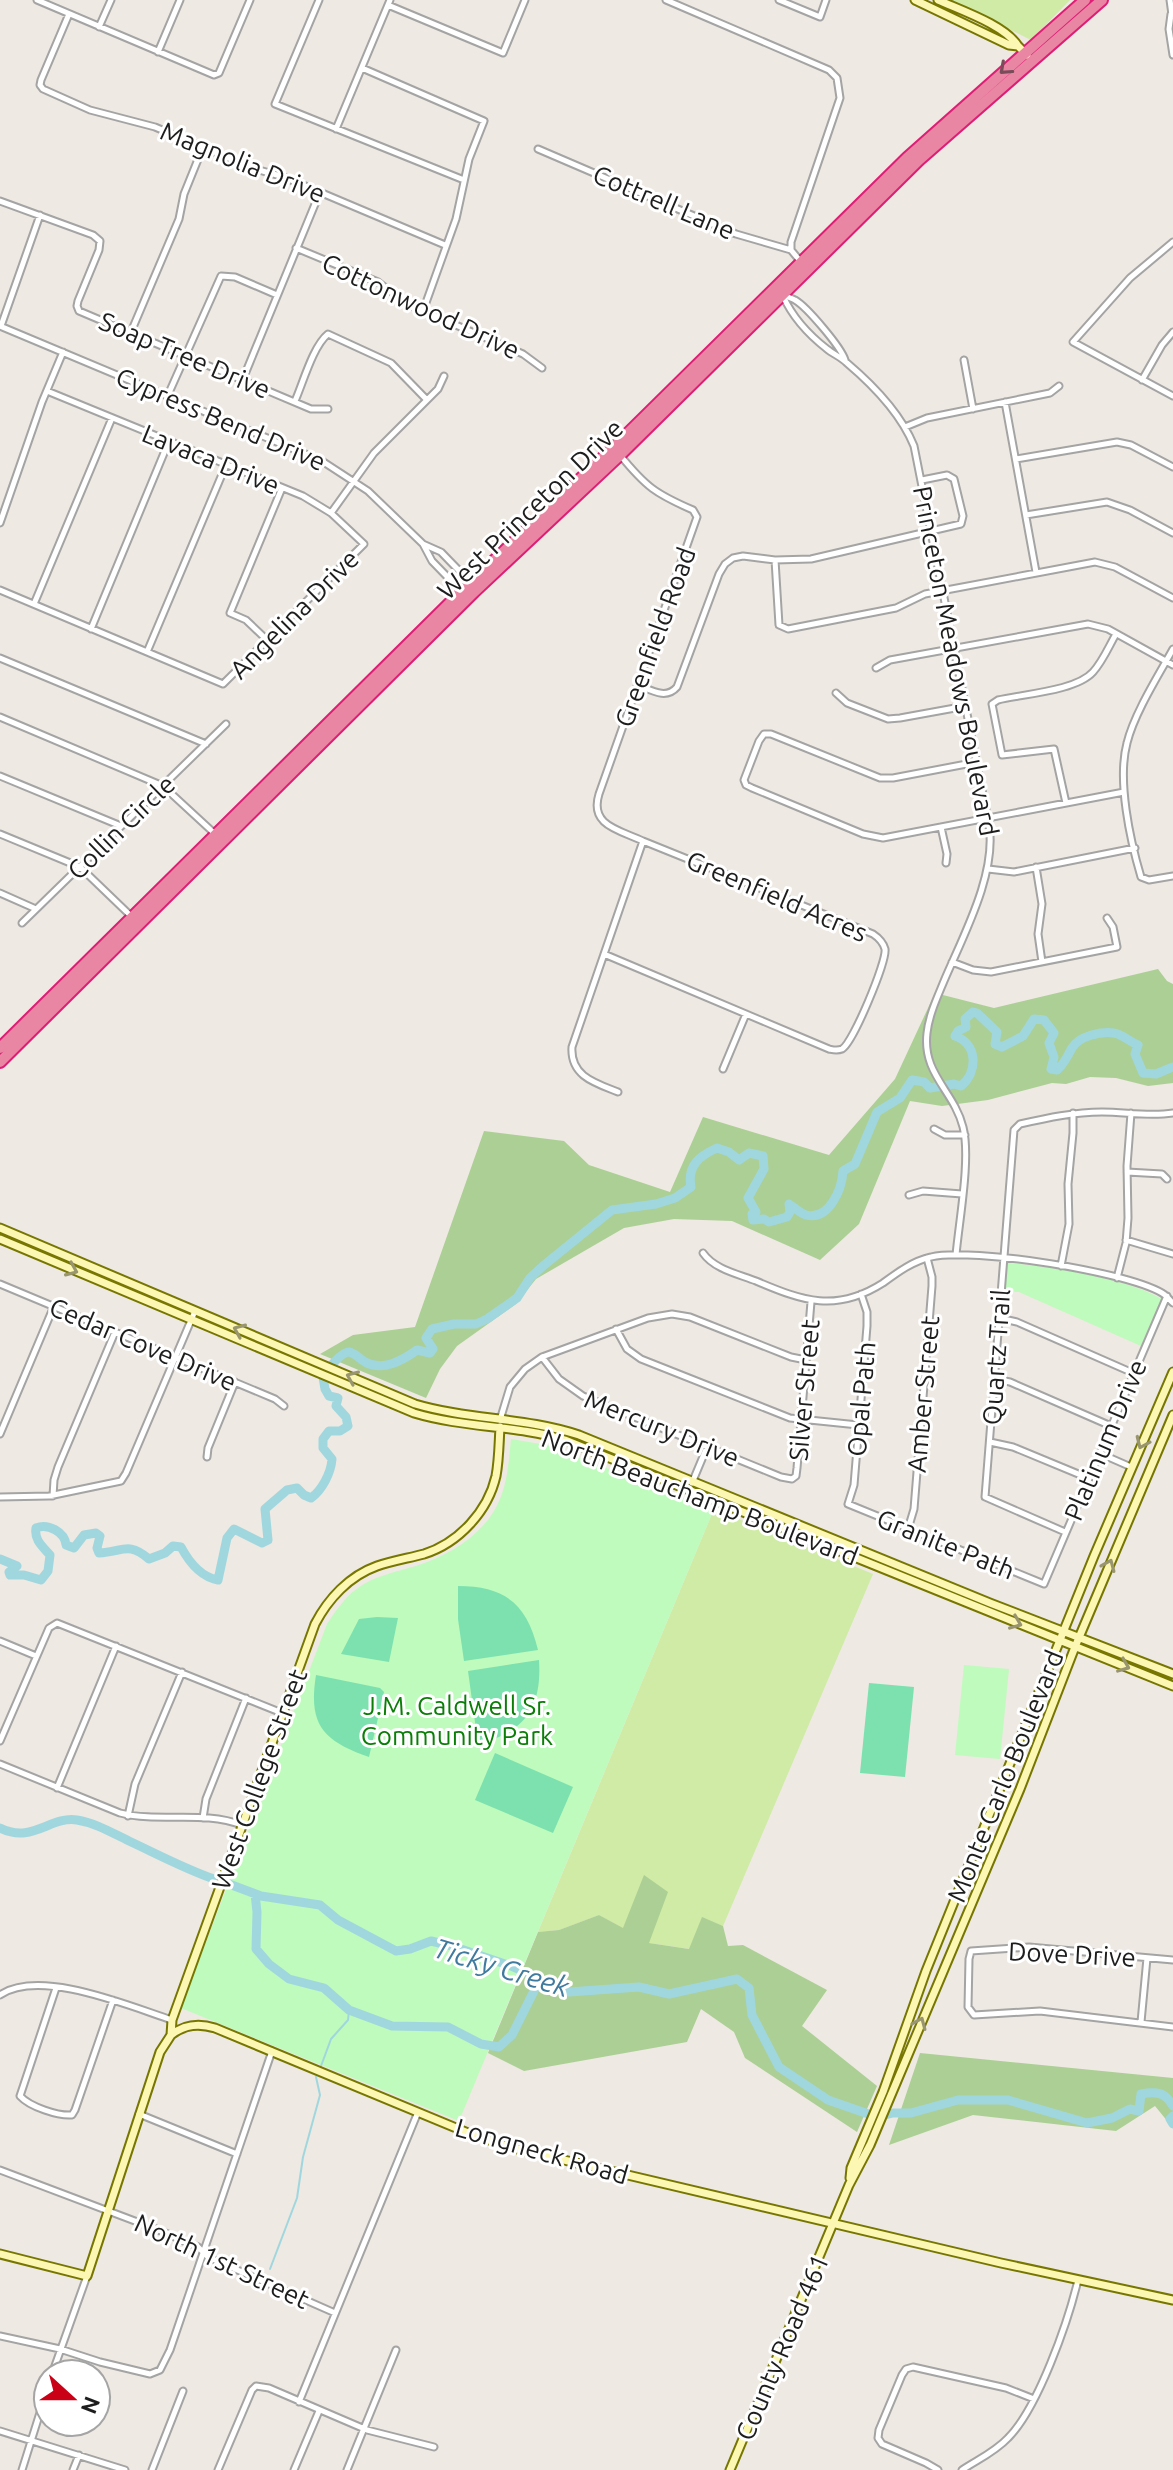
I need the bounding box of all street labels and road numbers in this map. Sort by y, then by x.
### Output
street label: Magnolia Drive [156,116,330,208]
street label: Cottrell Lane [589,159,739,245]
street label: Cottonwood Drive [318,247,524,365]
street label: Soap Tree Drive [95,306,275,404]
street label: Cypress Bend Drive [112,362,330,476]
street label: West Princeton Drive [431,413,629,605]
street label: Lavaca Drive [138,418,284,500]
street label: Princeton Meadows Boulevard [908,483,1004,839]
street label: Greenfield Road [609,543,701,731]
street label: Angelina Drive [224,544,364,684]
street label: Collin Circle [62,769,180,885]
street label: Greenfield Acres [682,845,872,947]
street label: Quartz Trail [977,1288,1015,1426]
street label: Cedar Cove Drive [45,1292,241,1396]
street label: Amber Street [902,1314,944,1474]
street label: Silver Street [783,1318,825,1462]
street label: Opal Path [842,1340,880,1458]
street label: Platinum Drive [1058,1355,1152,1525]
street label: Mercury Drive [580,1384,744,1472]
street label: North Beauchamp Boulevard [538,1423,862,1571]
street label: Granite Path [873,1503,1019,1585]
street label: Monte Carlo Boulevard [941,1646,1069,1906]
street label: West College Street [206,1665,312,1893]
street label: Dove Drive [1007,1936,1137,1972]
street label: Longneck Road [452,2112,632,2190]
street label: North 1st Street [130,2208,314,2314]
street label: County Road 461 [730,2250,834,2444]

